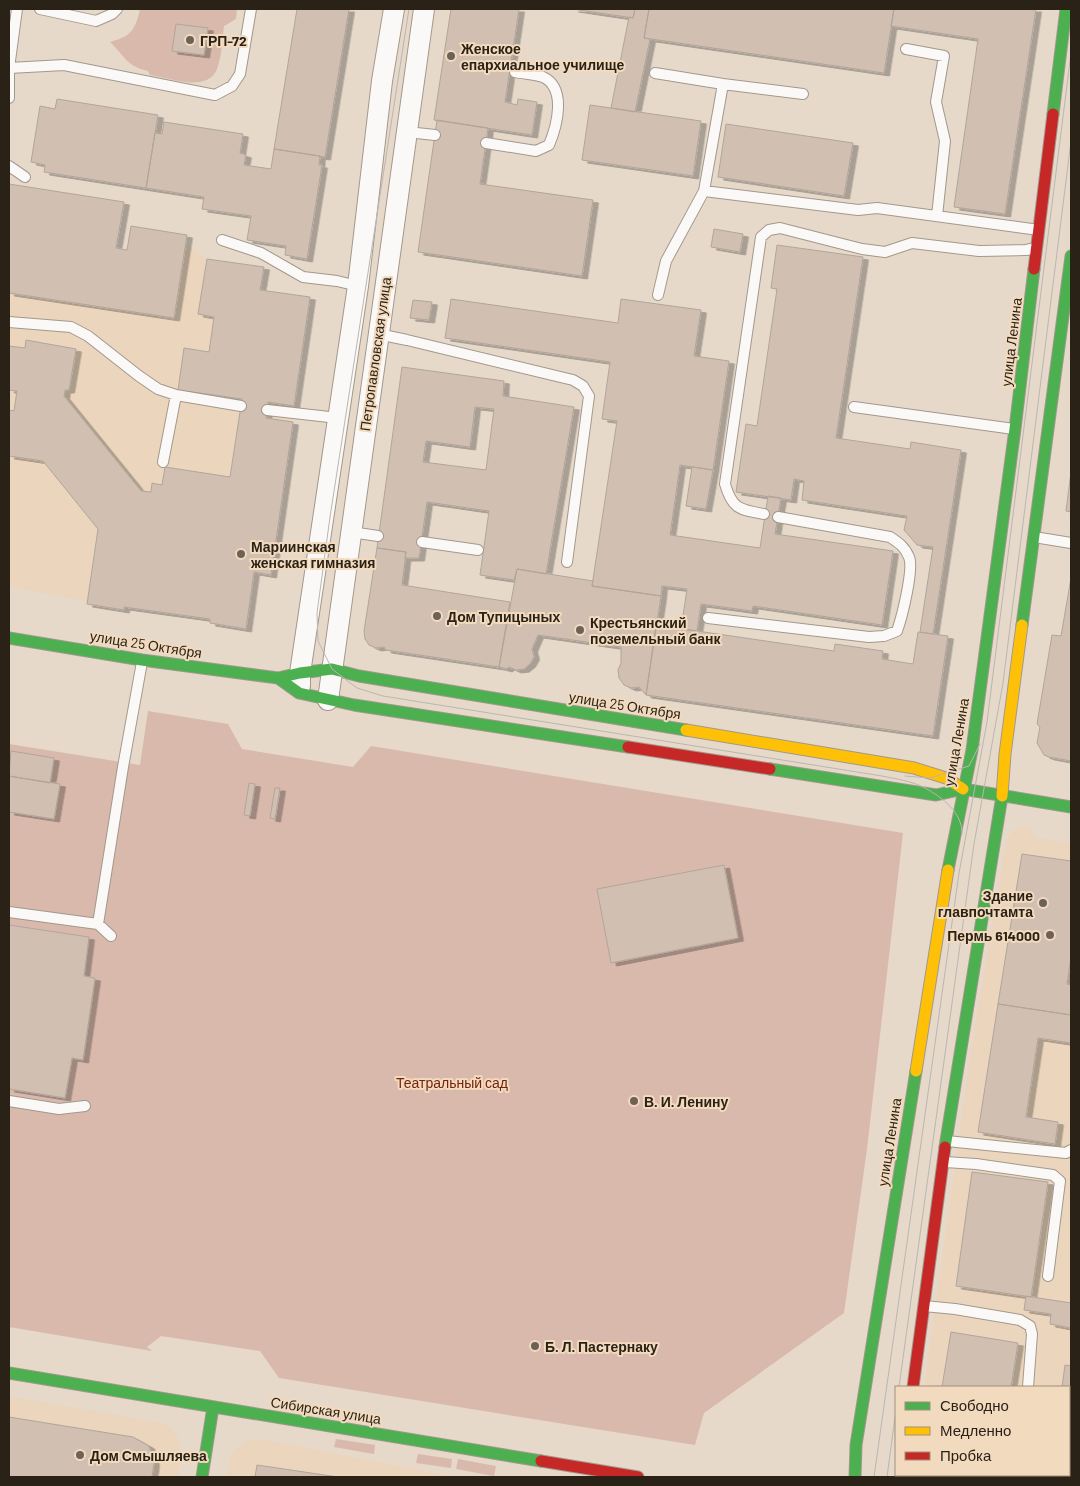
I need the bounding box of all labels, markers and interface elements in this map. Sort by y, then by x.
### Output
place label: ГРП-72 [200,32,247,49]
marker: ГРП-72 [184,34,196,46]
place label: Женское епархиальное училище [460,40,625,73]
marker: Женское епархиальное училище [445,50,457,62]
street label: Петропавловская улица [356,276,394,432]
street label: улица Ленина [997,296,1025,387]
place label: Мариинская женская гимназия [250,538,375,571]
marker: Мариинская женская гимназия [235,548,247,560]
place label: Дом Тупицыных [447,608,561,625]
marker: Дом Тупицыных [431,610,443,622]
place label: Крестьянский поземельный банк [590,614,722,647]
marker: Крестьянский поземельный банк [574,624,586,636]
street label: улица 25 Октября [89,627,203,661]
street label: улица 25 Октября [568,688,682,722]
street label: улица Ленина [940,696,972,787]
place label: Здание главпочтамта [938,887,1033,920]
marker: Здание главпочтамта [1037,897,1049,909]
place label: Пермь 614000 [947,927,1040,944]
marker: Пермь 614000 [1044,929,1056,941]
park label: Театральный сад [396,1074,508,1091]
place label: В. И. Ленину [644,1093,728,1110]
marker: В. И. Ленину [628,1095,640,1107]
street label: улица Ленина [874,1096,904,1187]
place label: Б. Л. Пастернаку [545,1338,658,1355]
marker: Б. Л. Пастернаку [529,1340,541,1352]
legend [895,1386,1070,1476]
street label: Сибирская улица [270,1393,383,1427]
text: Свободно [940,1396,1009,1414]
text: Медленно [940,1421,1011,1439]
text: Пробка [940,1446,992,1464]
place label: Дом Смышляева [90,1447,207,1464]
marker: Дом Смышляева [74,1449,86,1461]

